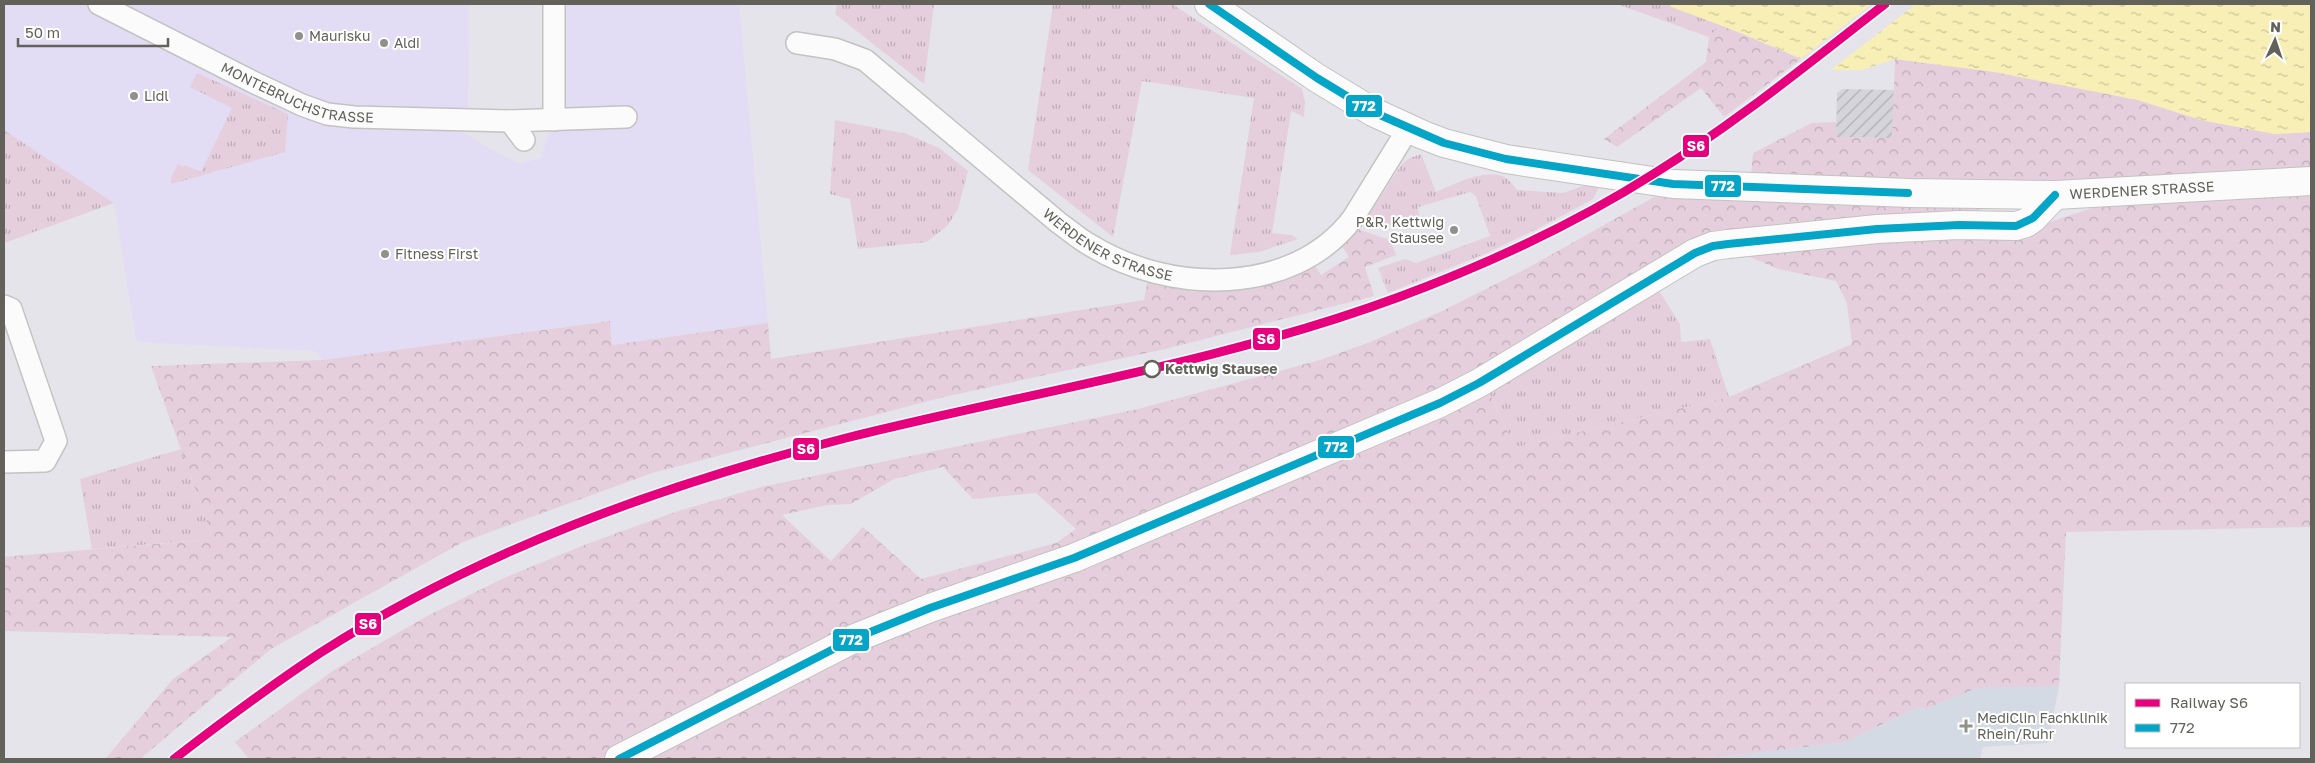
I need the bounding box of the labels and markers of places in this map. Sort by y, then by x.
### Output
place label: Maurisku [309,27,370,44]
marker: Maurisku [293,30,305,42]
place label: Aldi [394,34,420,51]
marker: Aldi [378,37,390,49]
place label: Lidl [144,87,169,104]
marker: Lidl [128,90,140,102]
place label: P&R, Kettwig Stausee [1356,213,1444,246]
marker: P&R, Kettwig Stausee [1448,224,1460,236]
place label: Fitness First [395,245,478,262]
marker: Fitness First [379,248,391,260]
marker: Kettwig Stausee [1143,360,1161,378]
place label: Kettwig Stausee [1165,360,1278,377]
place label: MediClin Fachklinik Rhein/Ruhr [1977,709,2108,742]
marker: MediClin Fachklinik Rhein/Ruhr [1959,719,1973,733]

